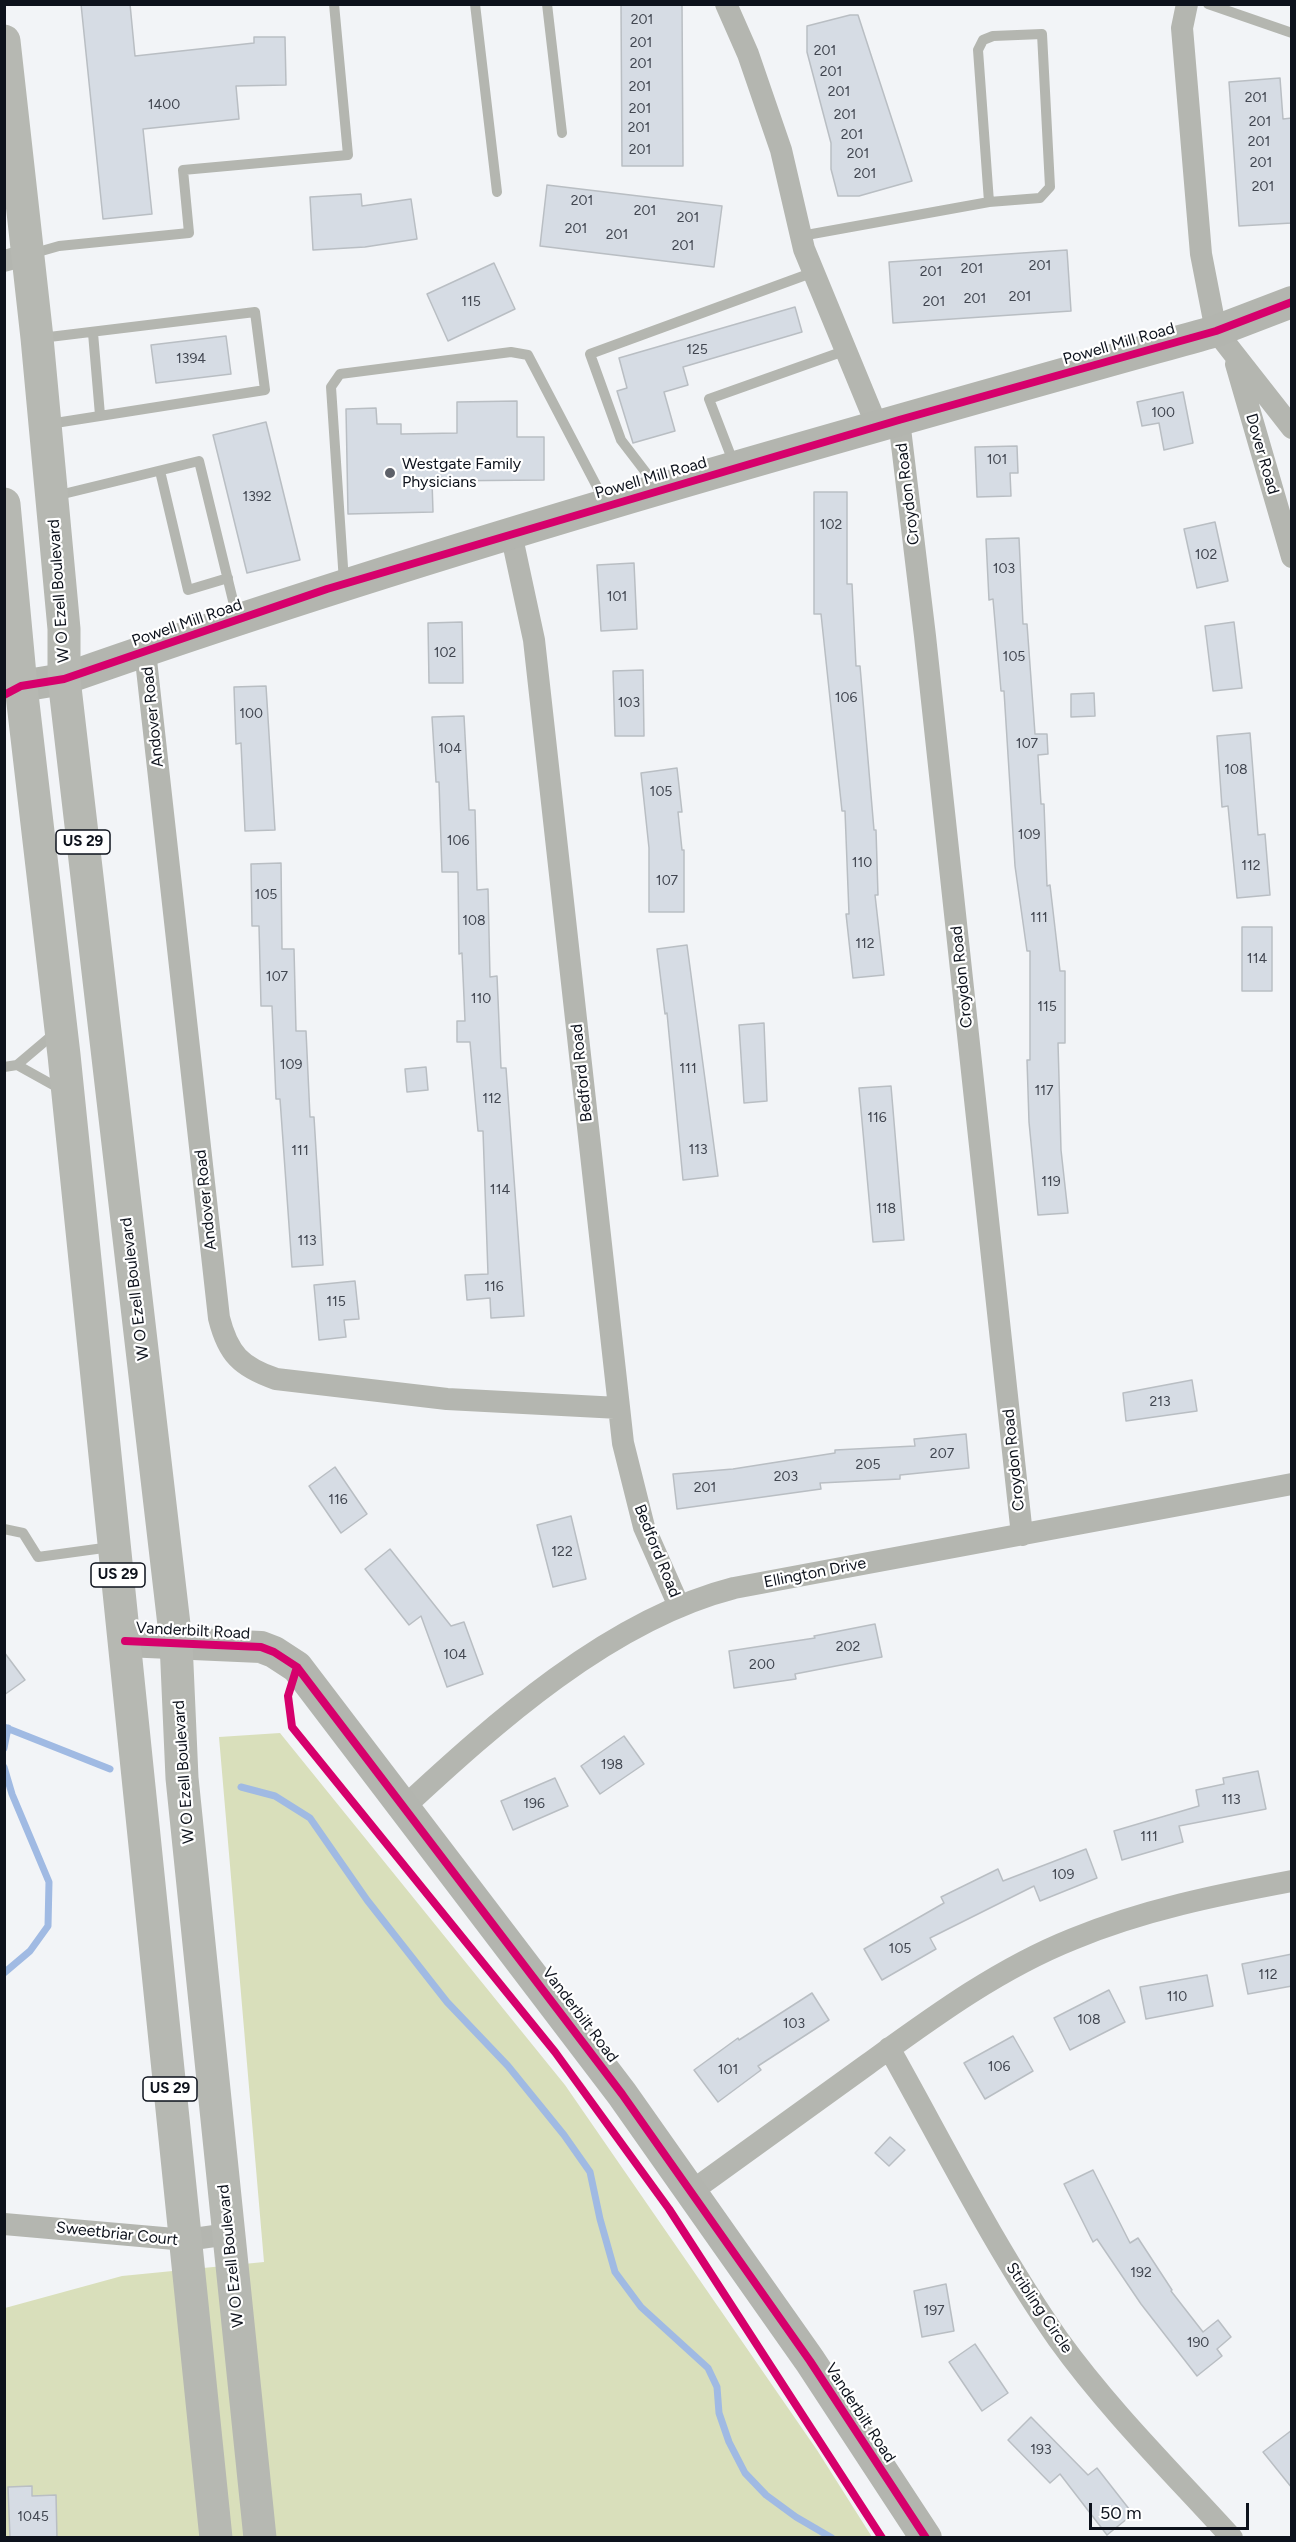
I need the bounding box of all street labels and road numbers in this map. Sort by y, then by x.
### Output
street label: Powell Mill Road [1061,319,1177,369]
street label: Dover Road [1241,411,1283,497]
street label: Croydon Road [892,442,924,546]
street label: Powell Mill Road [593,453,709,503]
street label: W O Ezell Boulevard [44,519,74,663]
street label: Powell Mill Road [129,595,245,651]
street label: Andover Road [138,666,168,768]
road number: US 29 [56,830,110,854]
street label: Croydon Road [947,925,977,1029]
street label: Bedford Road [567,1023,597,1123]
street label: Andover Road [191,1149,221,1251]
street label: W O Ezell Boulevard [117,1216,153,1362]
street label: Croydon Road [999,1408,1029,1512]
street label: Bedford Road [630,1502,684,1600]
street label: Ellington Drive [762,1554,868,1592]
road number: US 29 [91,1563,145,1587]
street label: Vanderbilt Road [135,1618,251,1644]
street label: W O Ezell Boulevard [169,1700,199,1844]
street label: Vanderbilt Road [538,1964,622,2066]
road number: US 29 [143,2077,197,2101]
street label: W O Ezell Boulevard [214,2183,248,2329]
street label: Sweetbriar Court [55,2218,179,2250]
street label: Stribling Circle [1002,2259,1076,2357]
street label: Vanderbilt Road [821,2360,899,2466]

